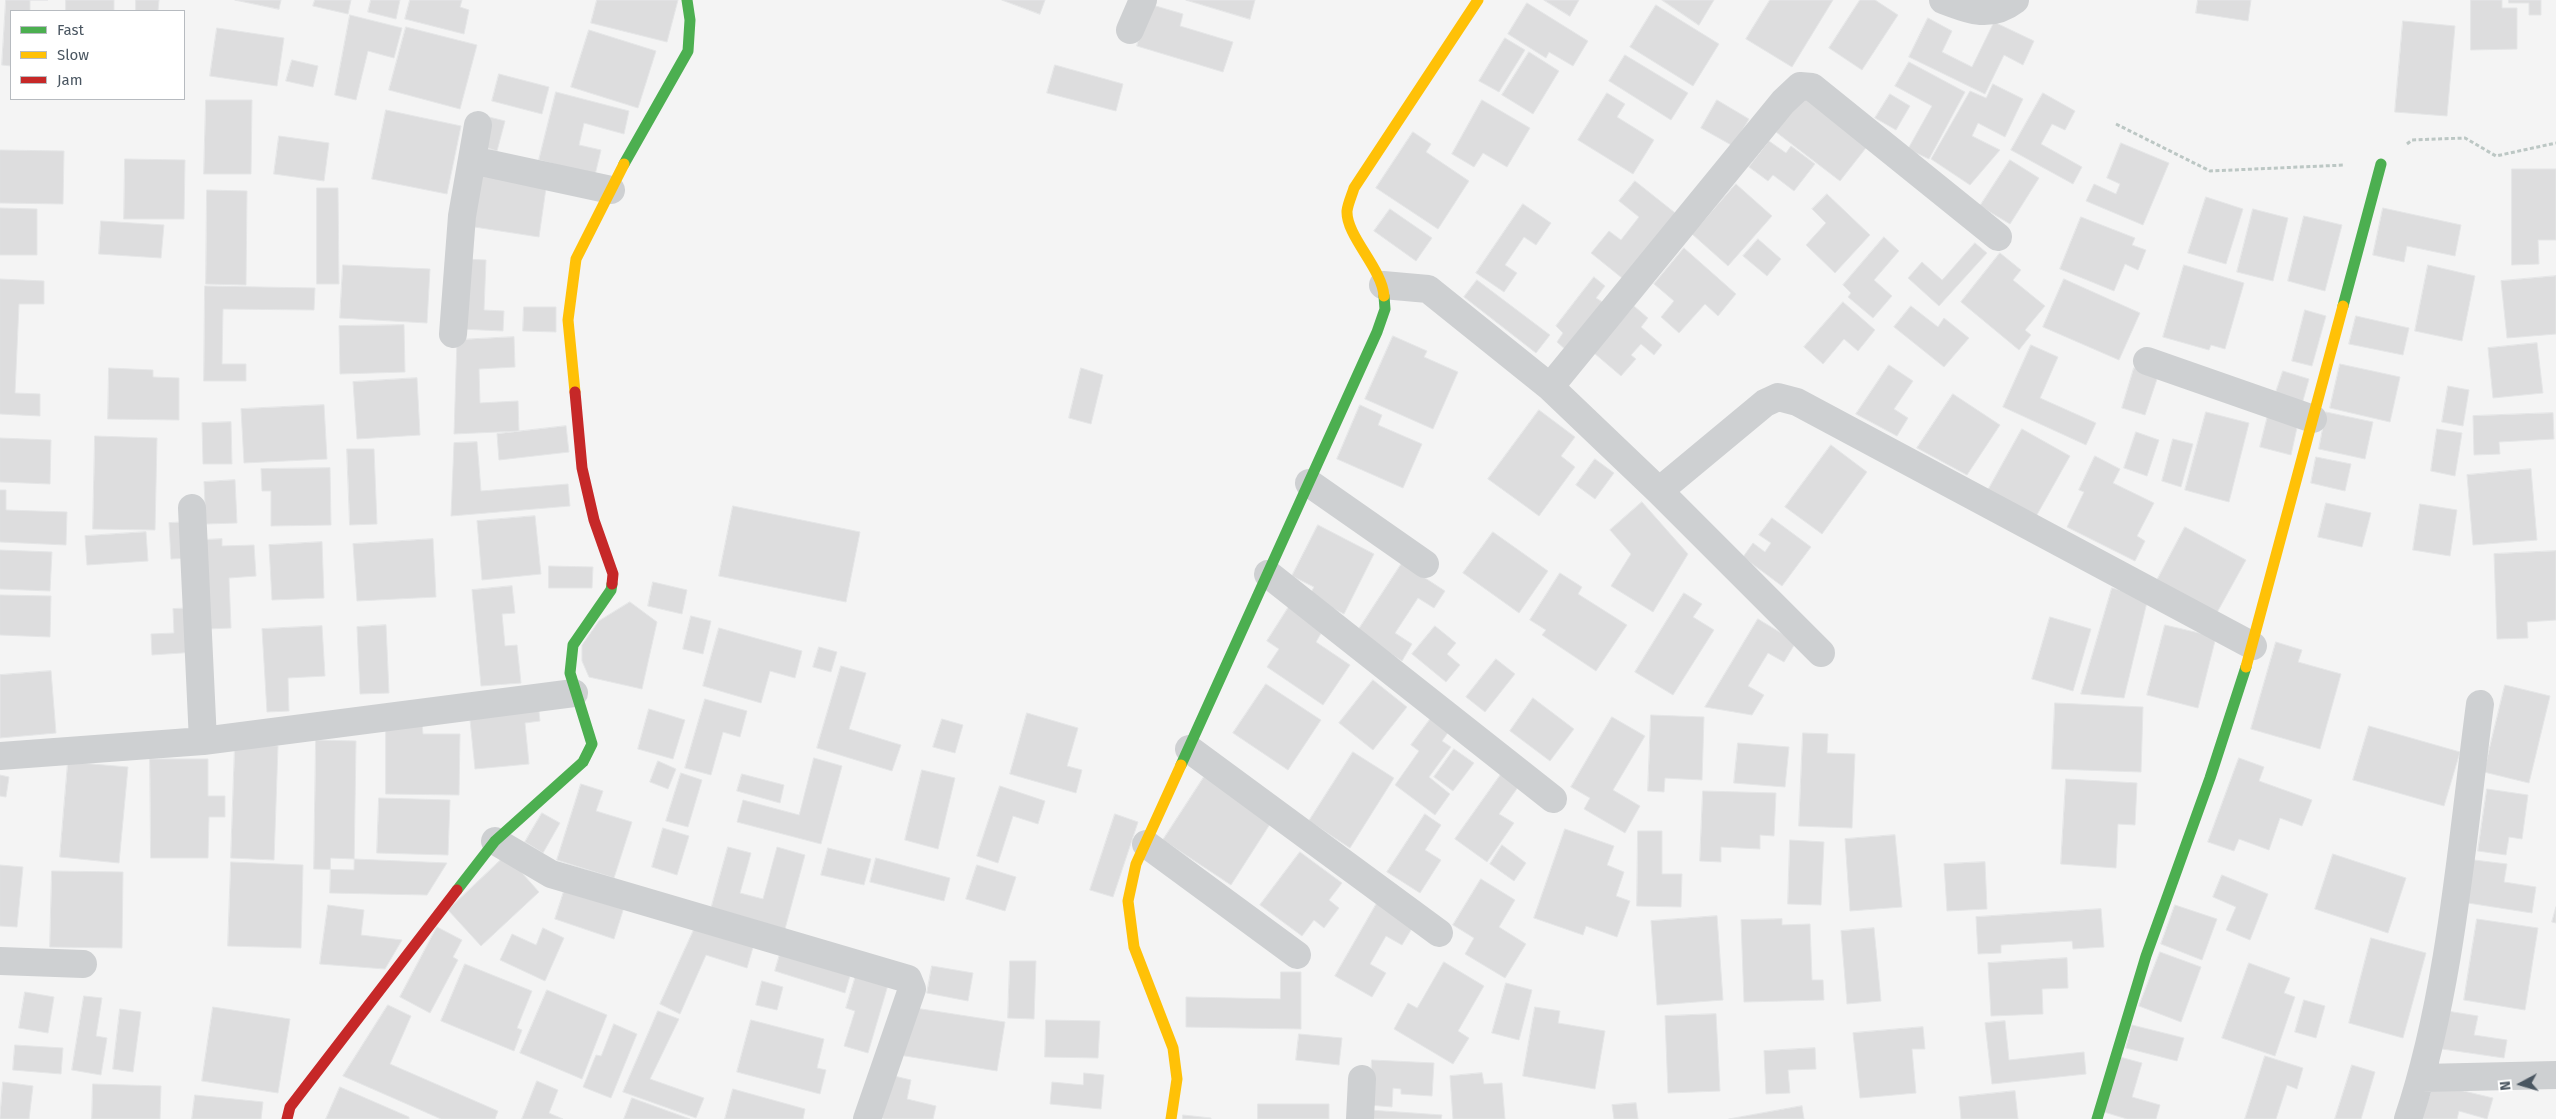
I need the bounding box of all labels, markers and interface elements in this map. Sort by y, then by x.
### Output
legend [10,10,185,100]
text: Fast [57,21,84,39]
text: Slow [57,46,89,64]
text: Jam [57,71,83,89]
north arrow [2496,1059,2546,1109]
text: N [2497,1080,2515,1091]

